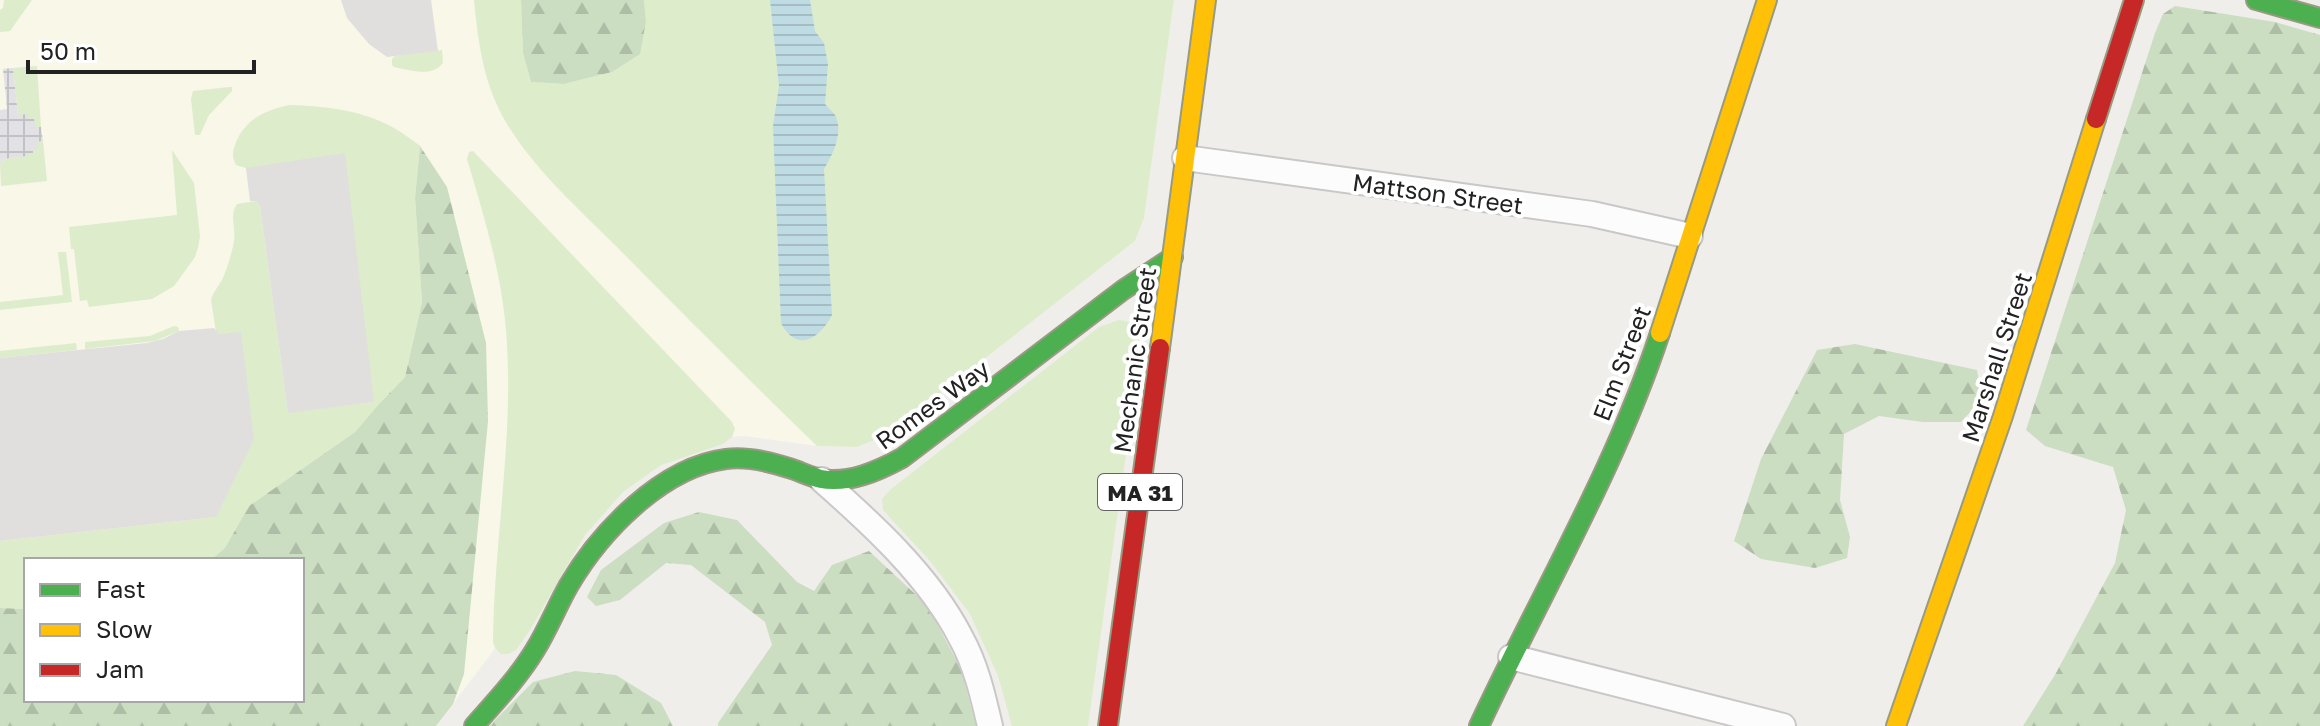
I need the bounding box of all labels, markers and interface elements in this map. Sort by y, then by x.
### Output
scale bar [28,24,254,74]
text: 50 m [40,36,96,65]
street label: Mattson Street [1351,167,1525,219]
street label: Mechanic Street [1107,265,1161,455]
street label: Marshall Street [1955,268,2037,446]
street label: Elm Street [1586,302,1656,424]
street label: Romes Way [870,353,994,455]
road number: MA 31 [1098,474,1182,510]
legend [24,558,304,702]
text: Fast [96,574,146,603]
text: Slow [96,614,152,643]
text: Jam [96,654,144,683]

